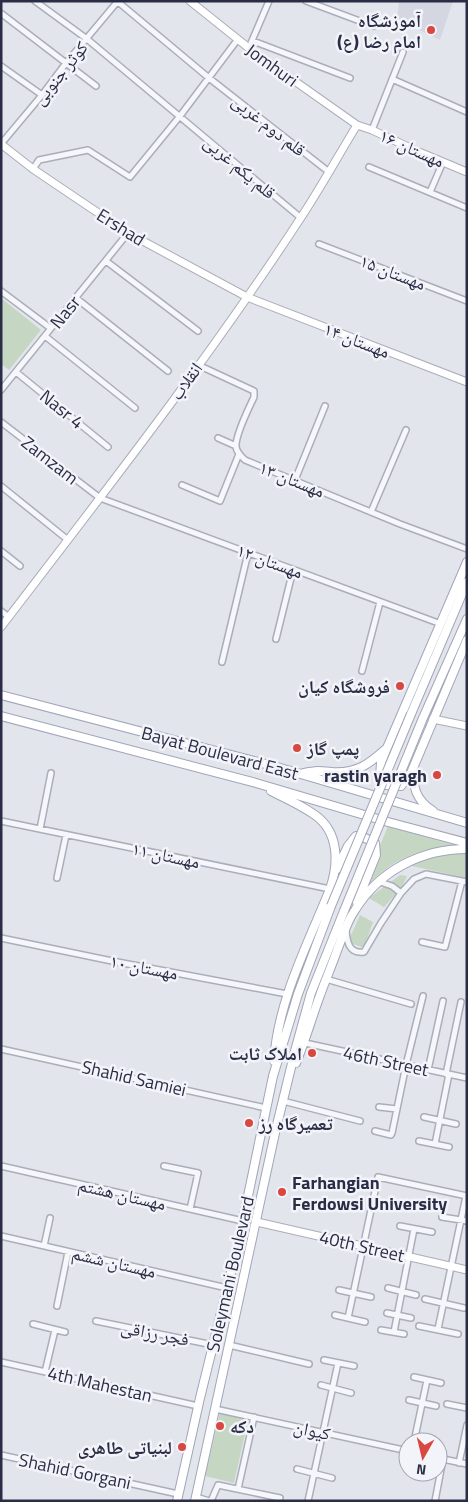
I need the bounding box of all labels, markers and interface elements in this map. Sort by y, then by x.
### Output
place label: آموزشگاه امام رضا (ع) [337,7,421,55]
marker: آموزشگاه امام رضا (ع) [425,24,437,36]
street label: کوثر جنوبی [26,35,95,111]
street label: Jomhuri [240,37,304,93]
street label: قلم دوم غربی [226,87,312,163]
street label: مهستان ۱۶ [375,122,449,174]
street label: قلم یکم غربی [198,129,282,205]
street label: Ershad [91,202,151,252]
street label: مهستان ۱۵ [356,247,430,297]
street label: Nasr [43,290,87,334]
street label: مهستان ۱۴ [320,315,394,365]
street label: انقلاب [163,356,209,406]
street label: Nasr 4 [34,383,90,435]
street label: Zamzam [16,429,84,491]
street label: مهستان ۱۳ [255,454,329,504]
street label: مهستان ۱۲ [233,537,307,585]
place label: فروشگاه کیان [298,673,390,700]
marker: فروشگاه کیان [394,680,406,692]
street label: Bayat Boulevard East [138,719,302,787]
place label: پمپ گاز [306,735,359,762]
marker: پمپ گاز [291,742,303,754]
place label: rastin yaragh [324,762,427,789]
marker: rastin yaragh [431,769,443,781]
street label: مهستان ۱۱ [130,835,202,875]
street label: مهستان ۱۰ [108,947,180,987]
street label: 46th Street [341,1039,432,1083]
place label: املاک ثابت [229,1040,302,1067]
marker: املاک ثابت [306,1047,318,1059]
street label: Shahid Samiei [79,1053,189,1103]
place label: تعمیرگاه رز [258,1110,333,1137]
marker: تعمیرگاه رز [243,1117,255,1129]
place label: Farhangian Ferdowsi University [292,1169,447,1217]
street label: مهستان هشتم [75,1171,169,1217]
marker: Farhangian Ferdowsi University [276,1186,288,1198]
street label: Soleymani Boulevard [199,1194,261,1354]
street label: 40th Street [317,1223,408,1269]
street label: مهستان ششم [69,1239,159,1285]
street label: فجر رزاقی [119,1313,191,1353]
street label: 4th Mahestan [45,1359,155,1409]
place label: دکه [230,1413,254,1440]
street label: کیوان [291,1413,334,1447]
marker: دکه [214,1420,226,1432]
north arrow [398,1432,448,1482]
place label: لبنیاتی طاهری [78,1434,172,1461]
marker: لبنیاتی طاهری [176,1441,188,1453]
street label: Shahid Gorgani [16,1446,134,1496]
text: N [415,1459,427,1481]

